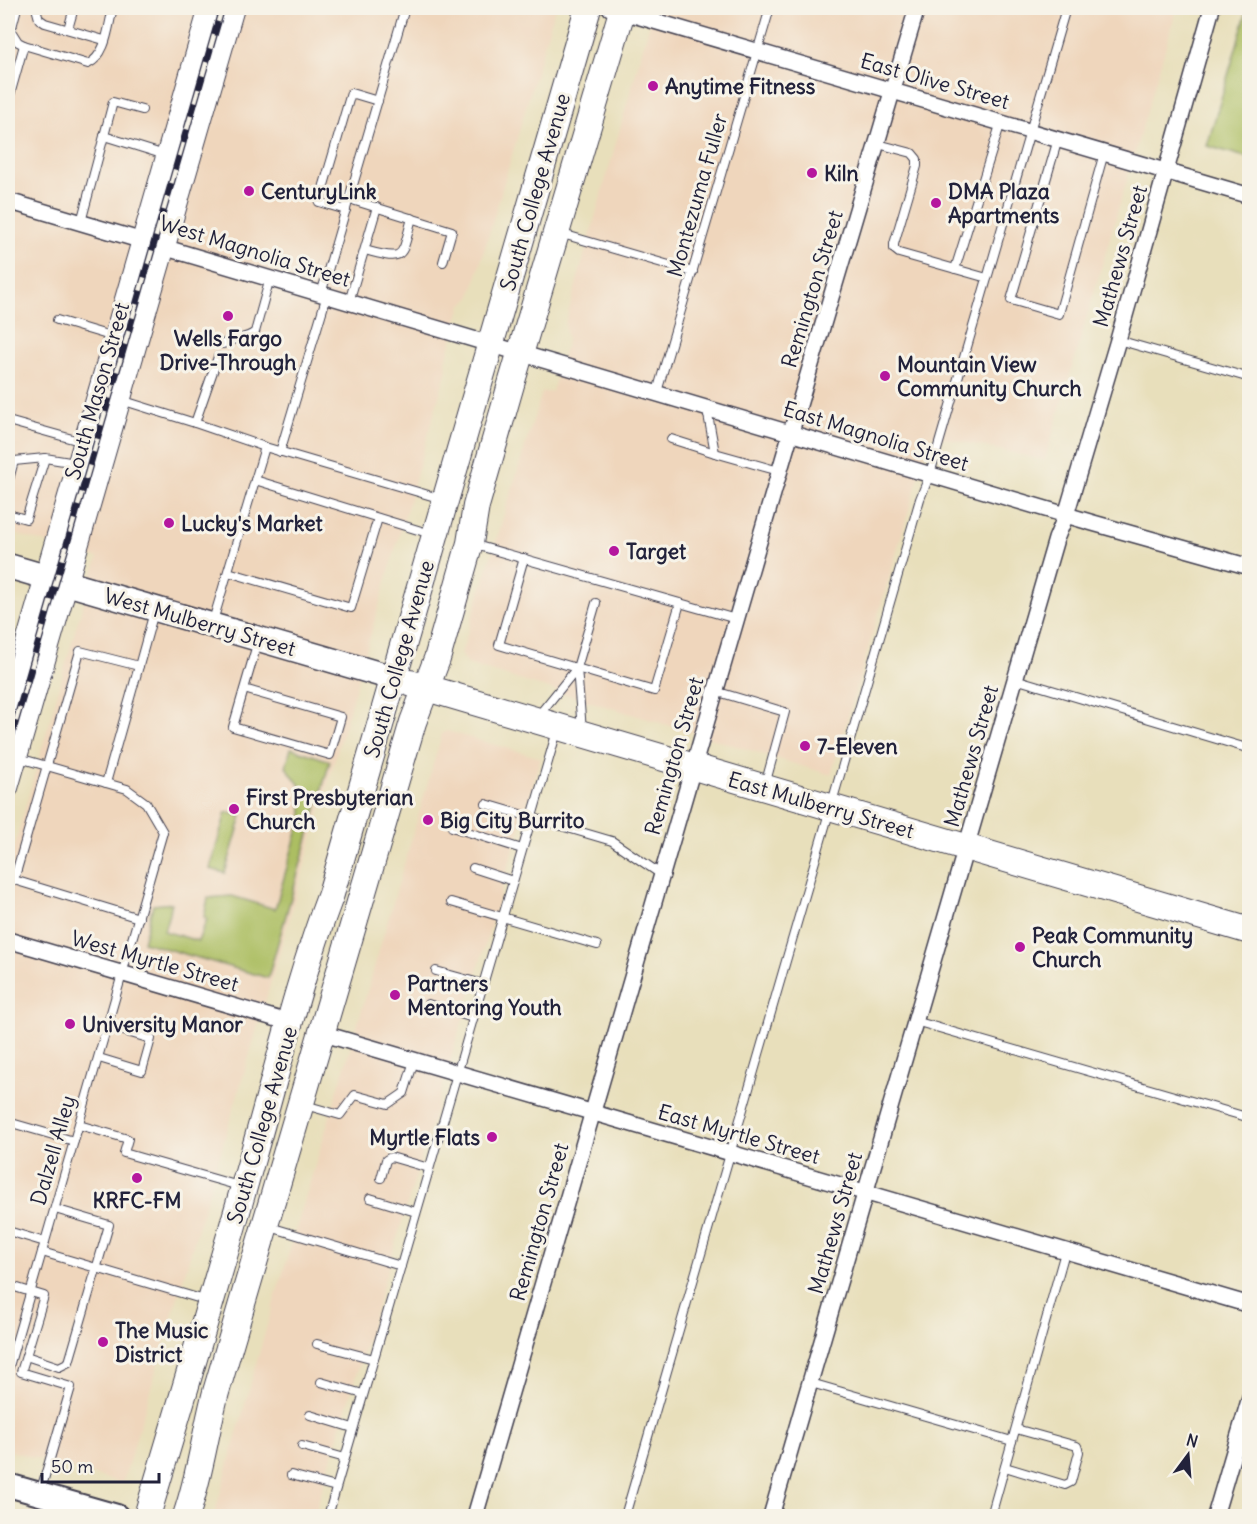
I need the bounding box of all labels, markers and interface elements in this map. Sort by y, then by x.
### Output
street label: East Olive Street [857,47,1013,115]
place label: Anytime Fitness [665,73,816,100]
marker: Anytime Fitness [646,79,660,93]
street label: South College Avenue [494,90,576,294]
street label: Montezuma Fuller [661,110,733,280]
place label: Kiln [824,160,859,187]
marker: Kiln [805,166,819,180]
place label: CenturyLink [261,178,377,205]
place label: DMA Plaza Apartments [948,178,1060,229]
street label: Mathews Street [1087,182,1153,330]
marker: CenturyLink [242,184,256,198]
marker: DMA Plaza Apartments [929,196,943,210]
street label: Remington Street [775,207,849,371]
street label: West Magnolia Street [156,209,354,293]
street label: South Mason Street [59,299,135,483]
marker: Wells Fargo Drive-Through [221,309,235,323]
place label: Wells Fargo Drive-Through [160,325,296,376]
place label: Mountain View Community Church [897,351,1082,402]
marker: Mountain View Community Church [878,369,892,383]
street label: East Magnolia Street [780,395,972,477]
place label: Lucky's Market [181,510,324,537]
marker: Lucky's Market [162,516,176,530]
place label: Target [626,538,687,565]
marker: Target [607,544,621,558]
street label: South College Avenue [358,557,440,761]
street label: West Mulberry Street [101,582,299,662]
street label: Remington Street [639,674,709,838]
street label: Mathews Street [938,682,1004,830]
place label: 7-Eleven [817,733,898,760]
marker: 7-Eleven [798,739,812,753]
street label: East Mulberry Street [725,765,917,845]
place label: First Presbyterian Church [246,784,413,835]
marker: First Presbyterian Church [227,802,241,816]
place label: Big City Burrito [440,807,585,834]
marker: Big City Burrito [421,813,435,827]
place label: Peak Community Church [1032,922,1193,973]
street label: West Myrtle Street [68,924,242,998]
marker: Peak Community Church [1013,940,1027,954]
place label: Partners Mentoring Youth [407,970,562,1021]
marker: Partners Mentoring Youth [388,988,402,1002]
place label: University Manor [82,1011,243,1038]
marker: University Manor [63,1017,77,1031]
street label: South College Avenue [221,1023,303,1227]
street label: Dalzell Alley [24,1092,82,1208]
street label: East Myrtle Street [655,1098,823,1170]
place label: Myrtle Flats [369,1124,480,1151]
marker: Myrtle Flats [485,1130,499,1144]
street label: Remington Street [504,1140,574,1304]
street label: Mathews Street [802,1149,868,1297]
marker: KRFC-FM [130,1171,144,1185]
place label: KRFC-FM [92,1187,182,1214]
place label: The Music District [115,1317,209,1368]
marker: The Music District [96,1335,110,1349]
north arrow [1158,1425,1218,1485]
text: N [1184,1429,1200,1452]
scale bar [42,1446,159,1484]
text: 50 m [51,1455,93,1478]

